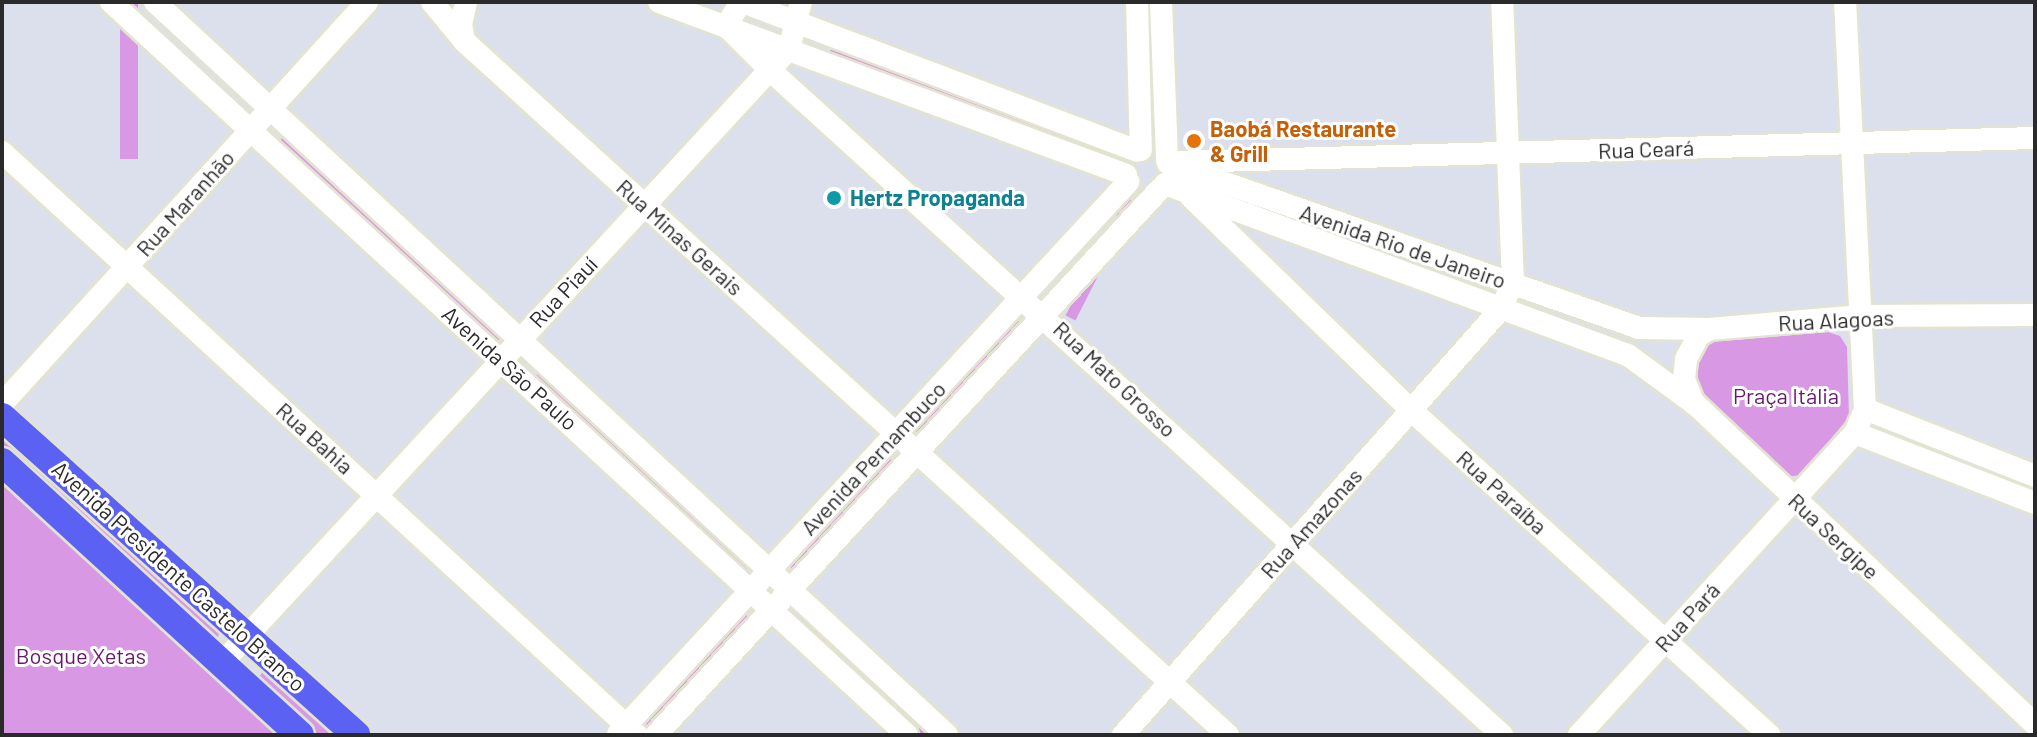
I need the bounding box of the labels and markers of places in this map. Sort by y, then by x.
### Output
place label: Baobá Restaurante & Grill [1210,115,1396,166]
marker: Baobá Restaurante & Grill [1185,132,1203,150]
place label: Hertz Propaganda [850,185,1025,211]
marker: Hertz Propaganda [825,189,843,207]

